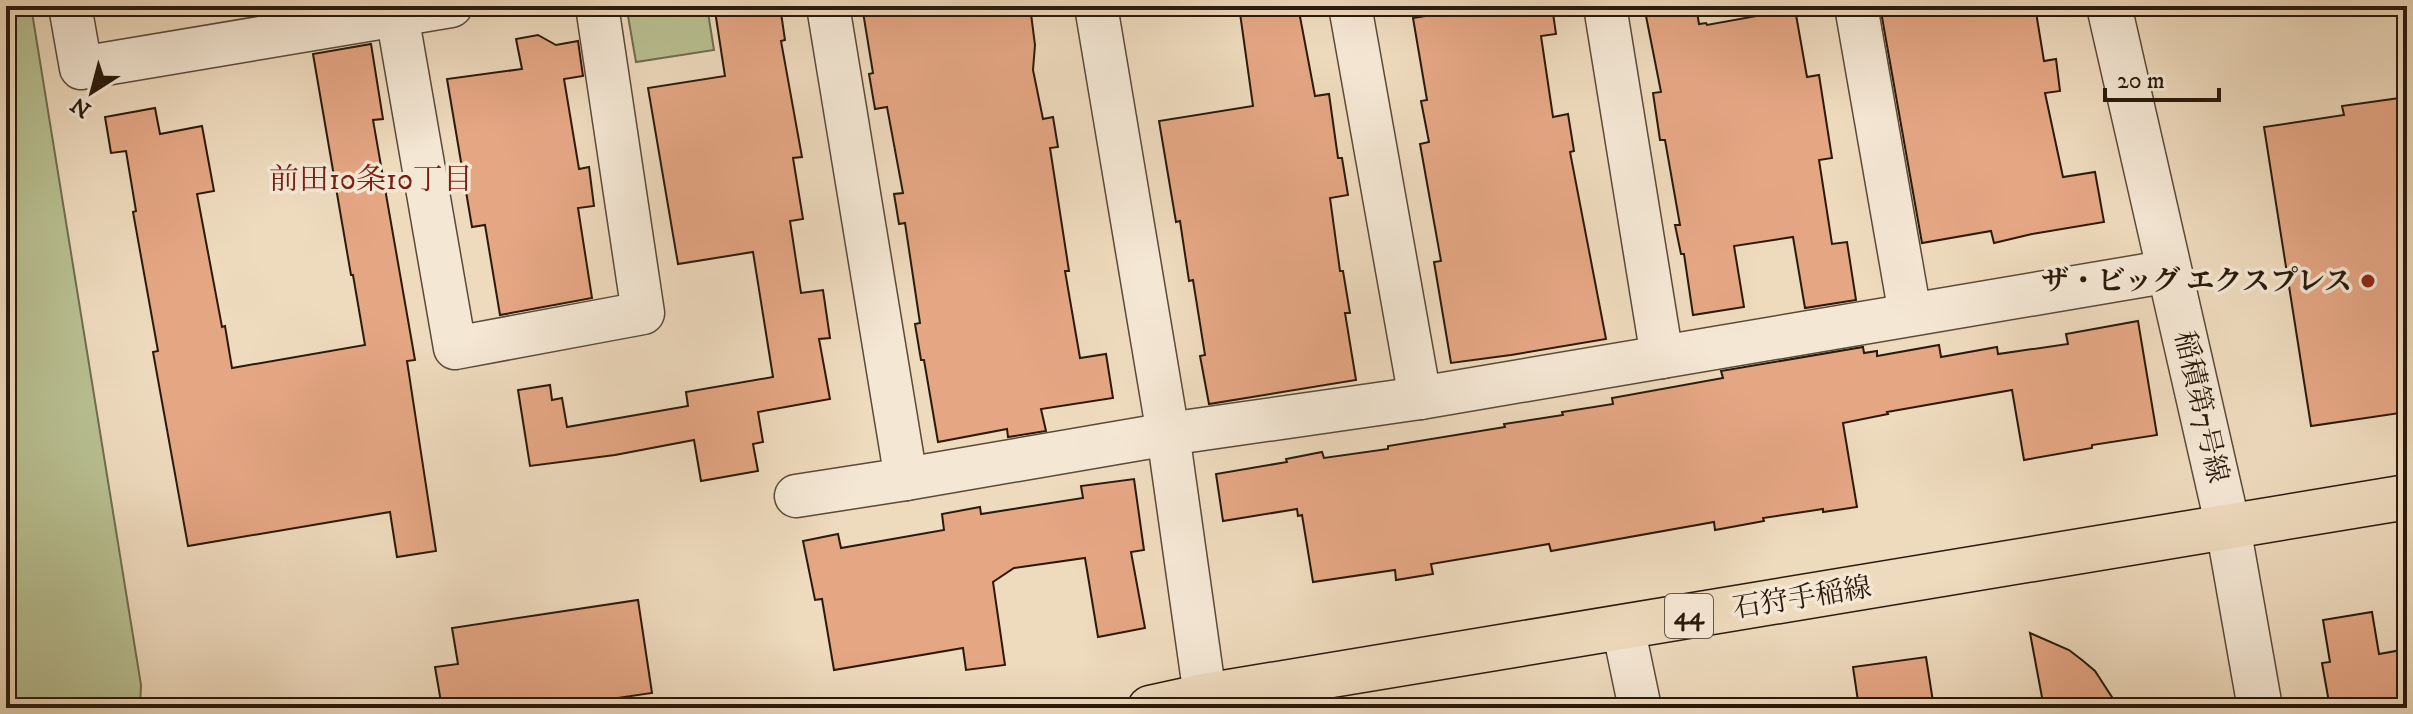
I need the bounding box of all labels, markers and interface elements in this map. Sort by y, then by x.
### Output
north arrow [52,52,132,132]
scale bar [2105,52,2219,102]
text: 20 m [2117,66,2165,96]
text: N [66,91,96,123]
district label: 前田10条10丁目 [269,162,473,199]
place label: ザ・ビッグ エクスプレス [2041,264,2352,299]
marker: ザ・ビッグ エクスプレス [2359,272,2377,290]
street label: 稲積第7号線 [2167,328,2235,486]
street label: 石狩手稲線 [1730,570,1874,626]
road number: 44 [1665,594,1713,638]

